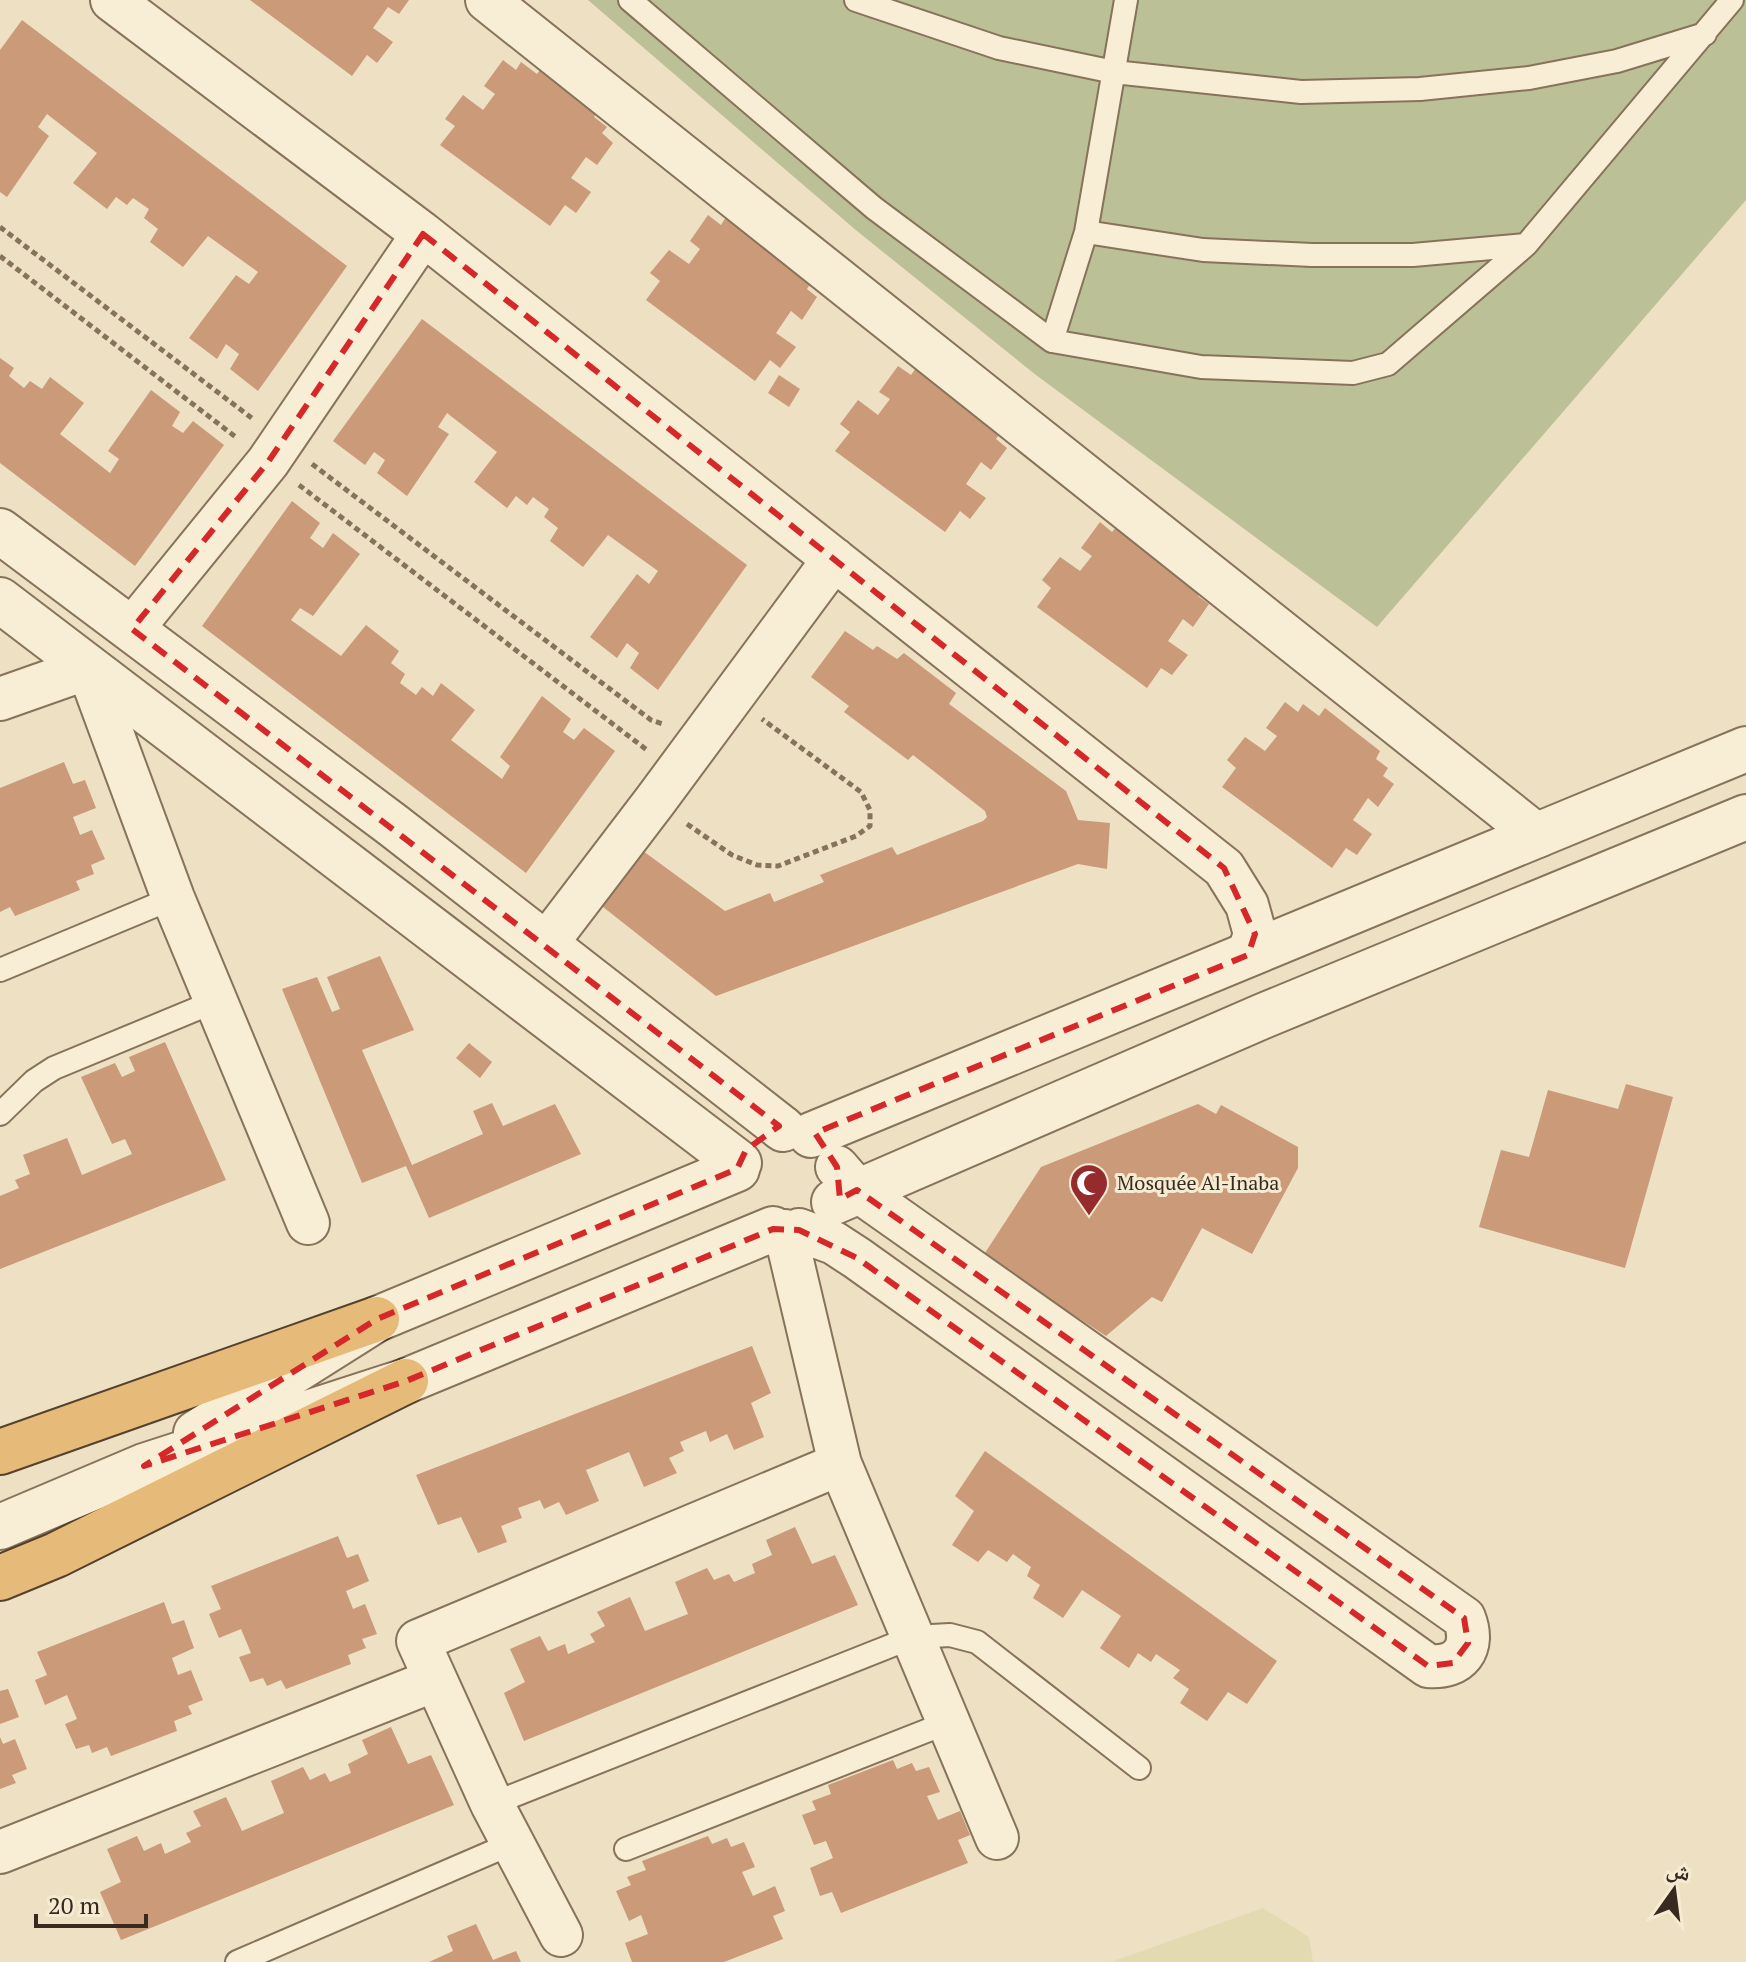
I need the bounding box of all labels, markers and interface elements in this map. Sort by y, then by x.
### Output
mosque icon: Mosquée Al-Inaba [1068,1162,1110,1217]
place label: Mosquée Al-Inaba [1117,1169,1279,1196]
north arrow [1634,1850,1714,1930]
text: ش [1664,1853,1694,1887]
scale bar [36,1878,146,1928]
text: 20 m [48,1889,100,1921]

